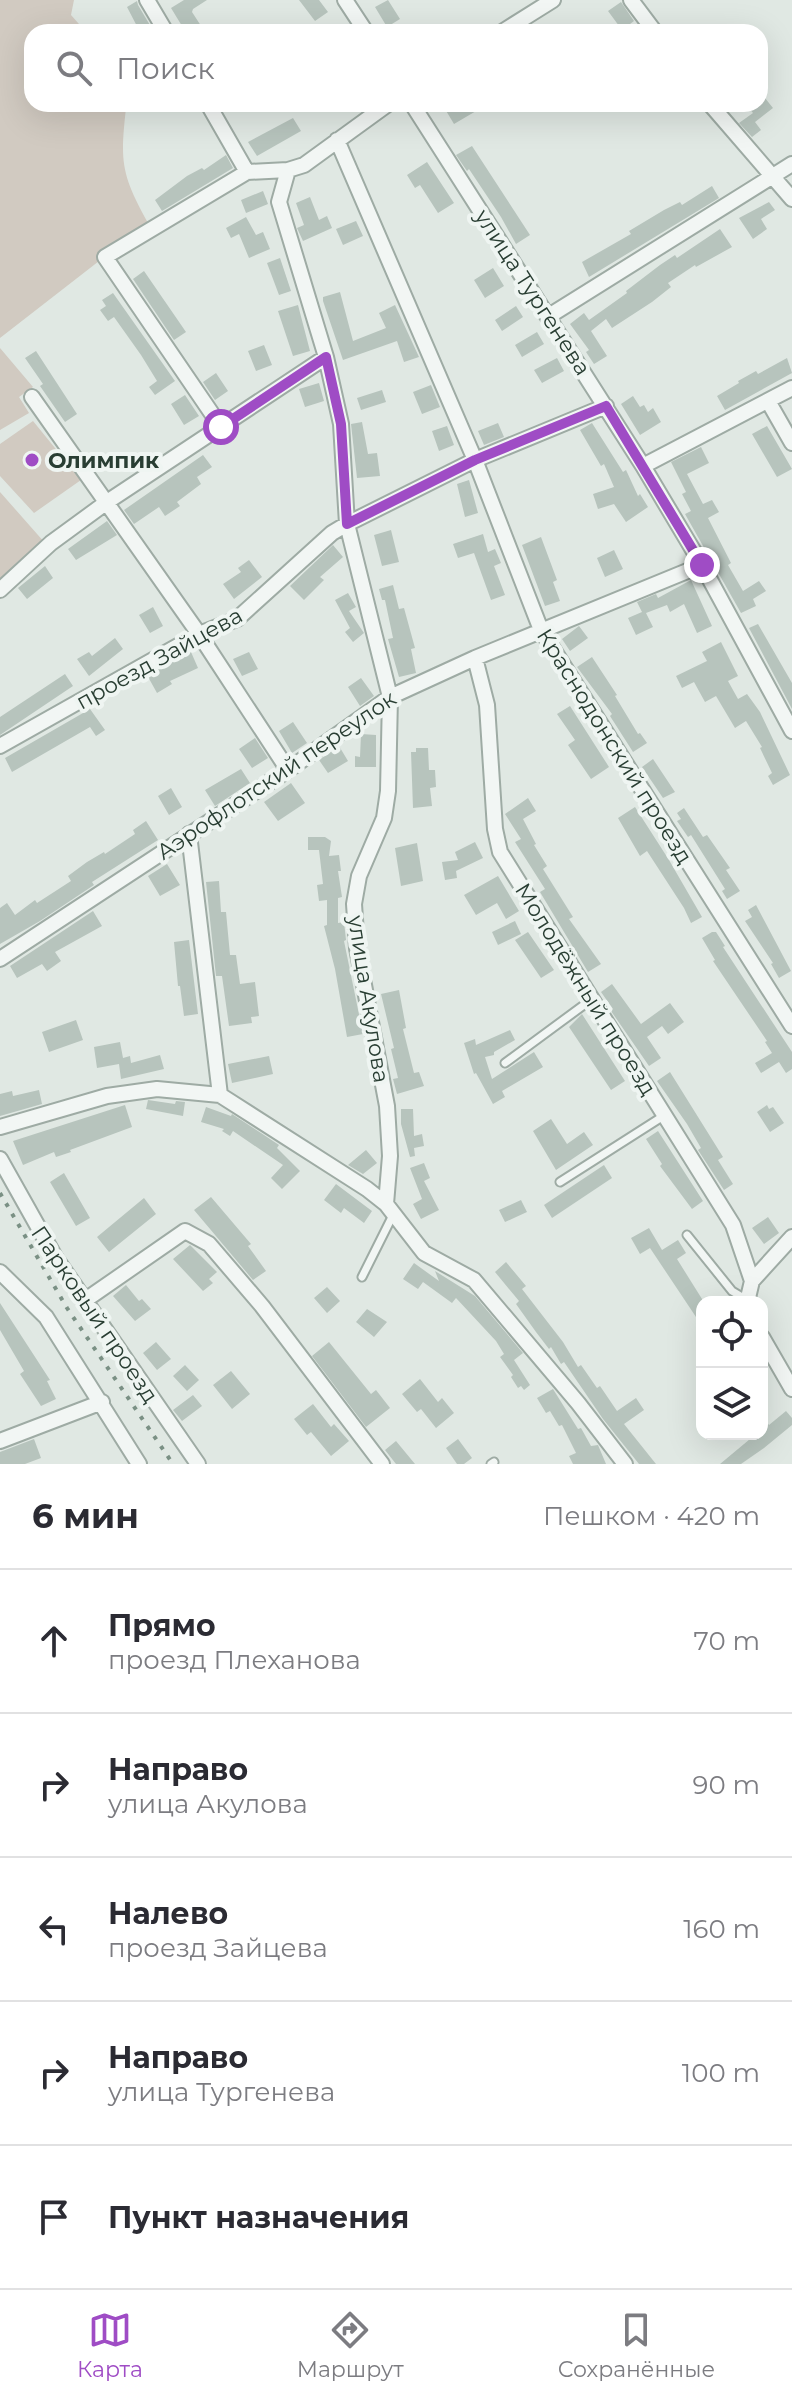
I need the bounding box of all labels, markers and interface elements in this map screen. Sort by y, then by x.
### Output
search box [24,24,768,112]
icon: search [52,46,96,90]
text: Поиск [116,50,215,87]
street label: улица Тургенева [468,203,596,380]
route start [203,409,239,445]
place label: Олимпик [48,447,160,474]
marker: Олимпик [23,451,41,469]
route end [684,547,720,583]
street label: проезд Зайцева [71,602,247,715]
street label: Краснодонский проезд [531,624,698,869]
street label: Аэрофлотский переулок [151,685,401,866]
street label: Молодёжный проезд [509,878,662,1100]
street label: улица Акулова [342,913,395,1085]
street label: Парковый проезд [25,1221,164,1408]
map controls [696,1296,768,1440]
button: locate [696,1296,768,1368]
button: layers [696,1368,768,1440]
text: 6 мин [32,1495,139,1537]
text: Пешком · 420 m [543,1500,760,1532]
text: Прямо [108,1607,216,1644]
icon: ahead [32,1619,76,1663]
text: 70 m [694,1625,760,1657]
text: проезд Плеханова [108,1644,361,1676]
text: Направо [108,1751,248,1788]
icon: right [32,1763,76,1807]
text: 90 m [693,1769,760,1801]
text: улица Акулова [108,1788,308,1820]
text: Налево [108,1895,228,1932]
icon: left [32,1907,76,1951]
text: 160 m [683,1913,760,1945]
text: проезд Зайцева [108,1932,328,1964]
text: Направо [108,2039,248,2076]
icon: right [32,2051,76,2095]
text: 100 m [682,2057,760,2089]
text: улица Тургенева [108,2076,335,2108]
icon: arrive [32,2195,76,2239]
text: Пункт назначения [108,2199,409,2236]
tab: Карта [77,2308,143,2383]
tab: Маршрут [297,2308,404,2383]
tab: Сохранённые [558,2308,715,2383]

